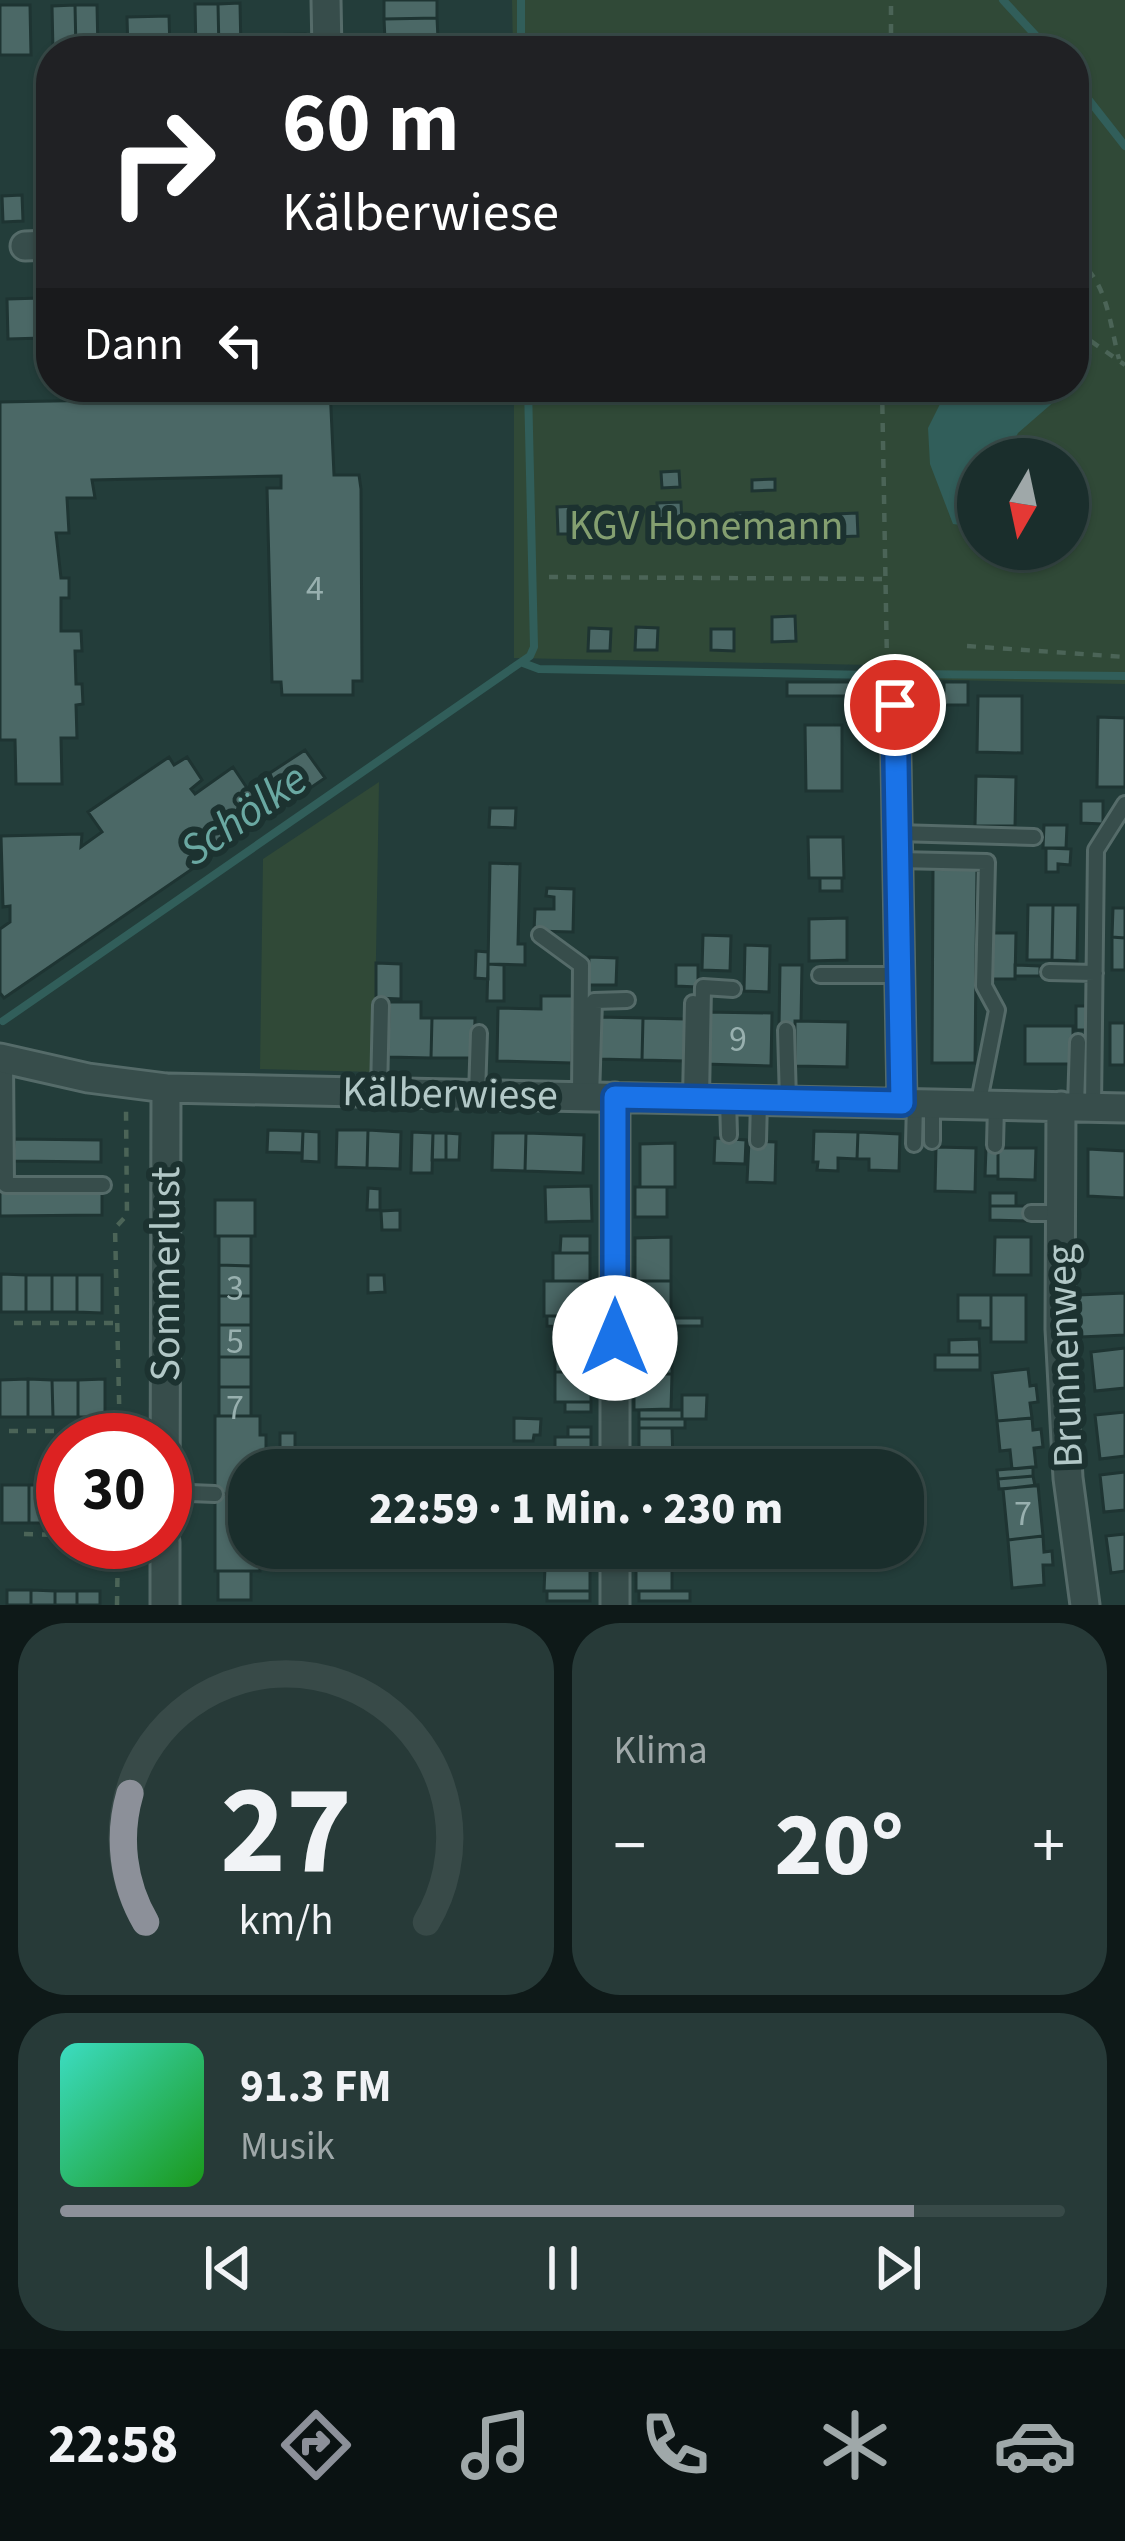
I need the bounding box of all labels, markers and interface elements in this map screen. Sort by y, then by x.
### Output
text: 60 m [282,64,460,184]
icon: right [84,84,240,240]
text: Kälberwiese [282,175,559,252]
icon: left [208,312,274,378]
text: Dann [84,313,184,377]
north arrow [957,438,1089,570]
map controls [957,438,1089,570]
park label: KGV Honemann [569,496,843,556]
house number: 4 [306,563,324,614]
pin [844,654,946,756]
icon: arrive [862,672,928,738]
water label: Schölke [167,748,321,882]
house number: 9 [729,1014,747,1065]
street label: Kälberwiese [342,1062,558,1126]
street label: Sommerlust [136,1167,196,1381]
street label: Brunnenweg [1031,1243,1099,1469]
house number: 3 [226,1263,244,1314]
position arrow [552,1275,678,1401]
house number: 5 [226,1316,244,1367]
house number: 7 [226,1382,244,1433]
speed limit sign: 30 [36,1413,192,1569]
text: 22:59 · 1 Min. · 230 m [369,1477,783,1541]
house number: 7 [1014,1488,1032,1539]
text: Klima [614,1723,708,1779]
text: 27 [220,1743,352,1921]
text: 20° [774,1782,904,1910]
text: − [614,1799,646,1893]
text: + [1032,1799,1065,1893]
text: km/h [238,1890,333,1951]
text: 91.3 FM [240,2055,392,2119]
text: Musik [240,2119,335,2175]
icon: previous [195,2235,261,2301]
icon: pause [530,2235,596,2301]
icon: next [865,2235,931,2301]
icon: directions [274,2403,358,2487]
icon: music [454,2403,538,2487]
icon: phone [633,2403,717,2487]
icon: climate [813,2403,897,2487]
icon: car [993,2403,1077,2487]
text: 22:58 [48,2407,178,2484]

